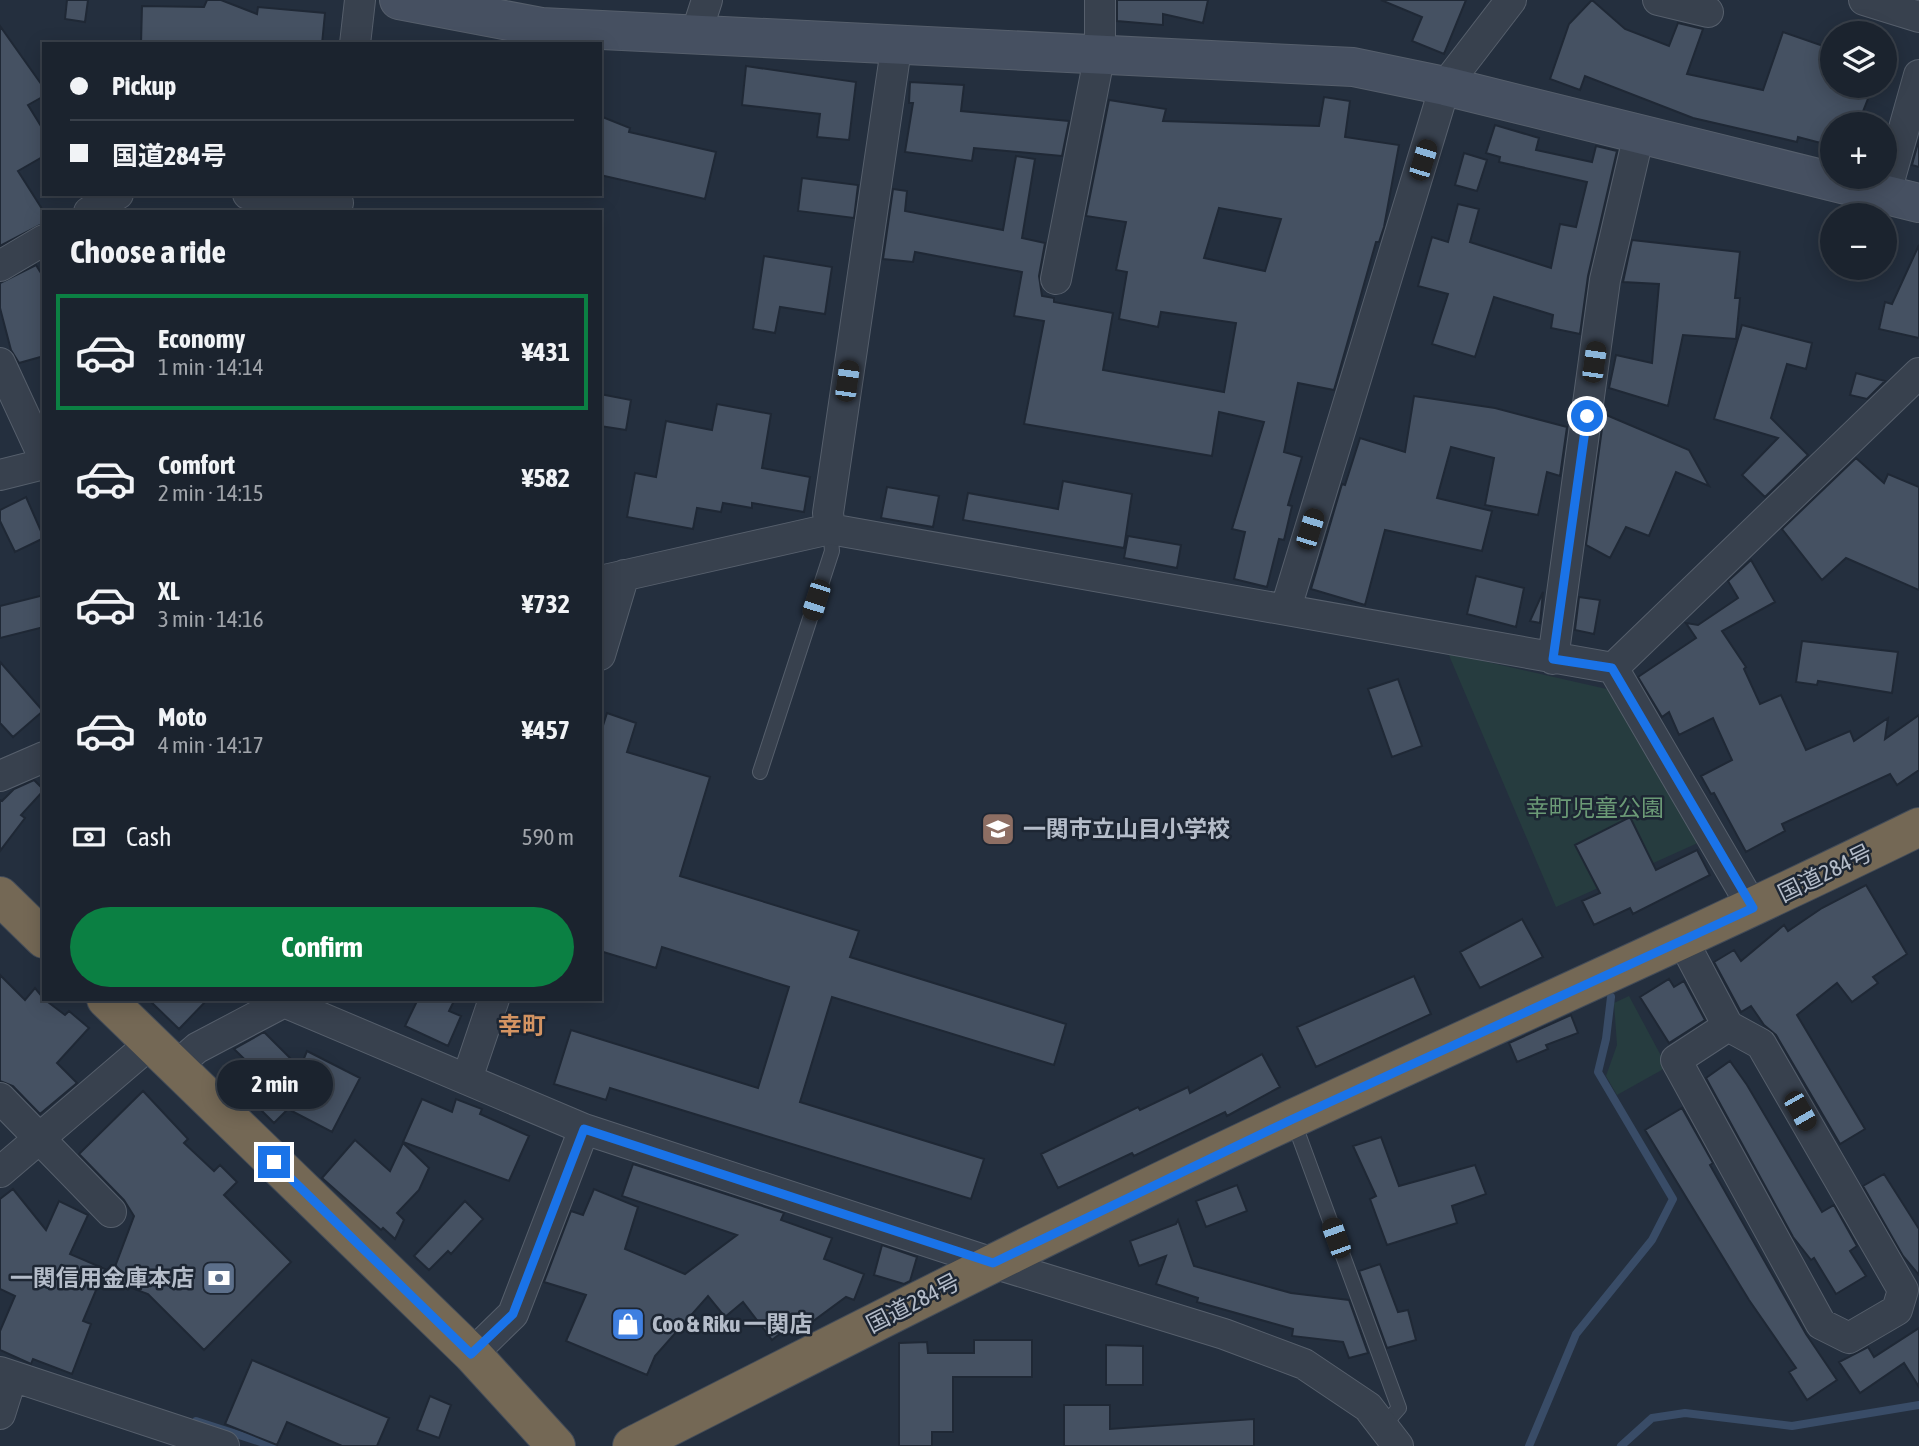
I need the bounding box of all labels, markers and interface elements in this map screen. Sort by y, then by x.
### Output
map controls [1820,21,1897,280]
button: layers [1820,21,1897,98]
text: Pickup [112,71,176,101]
button: + [1820,112,1897,189]
car [1407,137,1440,183]
text: 国道284号 [112,141,227,171]
button: − [1820,203,1897,280]
text: Choose a ride [70,233,226,270]
icon: car [74,321,137,384]
text: Economy [158,324,245,354]
text: ¥431 [522,337,570,367]
car [1581,340,1608,384]
text: 1 min · 14:14 [158,354,264,380]
car [834,359,861,403]
route start [1571,400,1603,432]
icon: car [74,447,137,510]
text: Comfort [158,450,235,480]
text: ¥582 [522,463,570,493]
text: 2 min · 14:15 [158,480,264,506]
car [1294,506,1327,552]
icon: car [74,573,137,636]
text: XL [158,576,180,606]
car [800,577,833,623]
text: ¥732 [522,589,570,619]
text: 3 min · 14:16 [158,606,264,632]
icon: car [74,699,137,762]
text: Moto [158,702,207,732]
text: ¥457 [522,715,570,745]
text: 4 min · 14:17 [158,732,264,758]
park label: 幸町児童公園 [1526,795,1664,821]
school or university icon: 一関市立山目小学校 [979,810,1017,848]
place label: 一関市立山目小学校 [1023,816,1230,842]
icon: cash [70,818,108,856]
text: Cash [126,822,172,852]
text: 590 m [522,824,574,850]
street label: 国道284号 [1774,839,1876,907]
button: Confirm [70,907,574,987]
district label: 幸町 [498,1012,546,1039]
callout: 2 min [216,1060,332,1110]
text: 2 min [252,1071,298,1097]
car [1781,1088,1820,1134]
route end [258,1146,290,1178]
car [1319,1215,1354,1261]
bank icon: 一関信用金庫本店 [200,1259,238,1297]
place label: 一関信用金庫本店 [10,1265,194,1291]
street label: 国道284号 [862,1268,964,1338]
shop icon: Coo & Riku 一関店 [609,1305,647,1343]
place label: Coo & Riku 一関店 [652,1311,812,1337]

